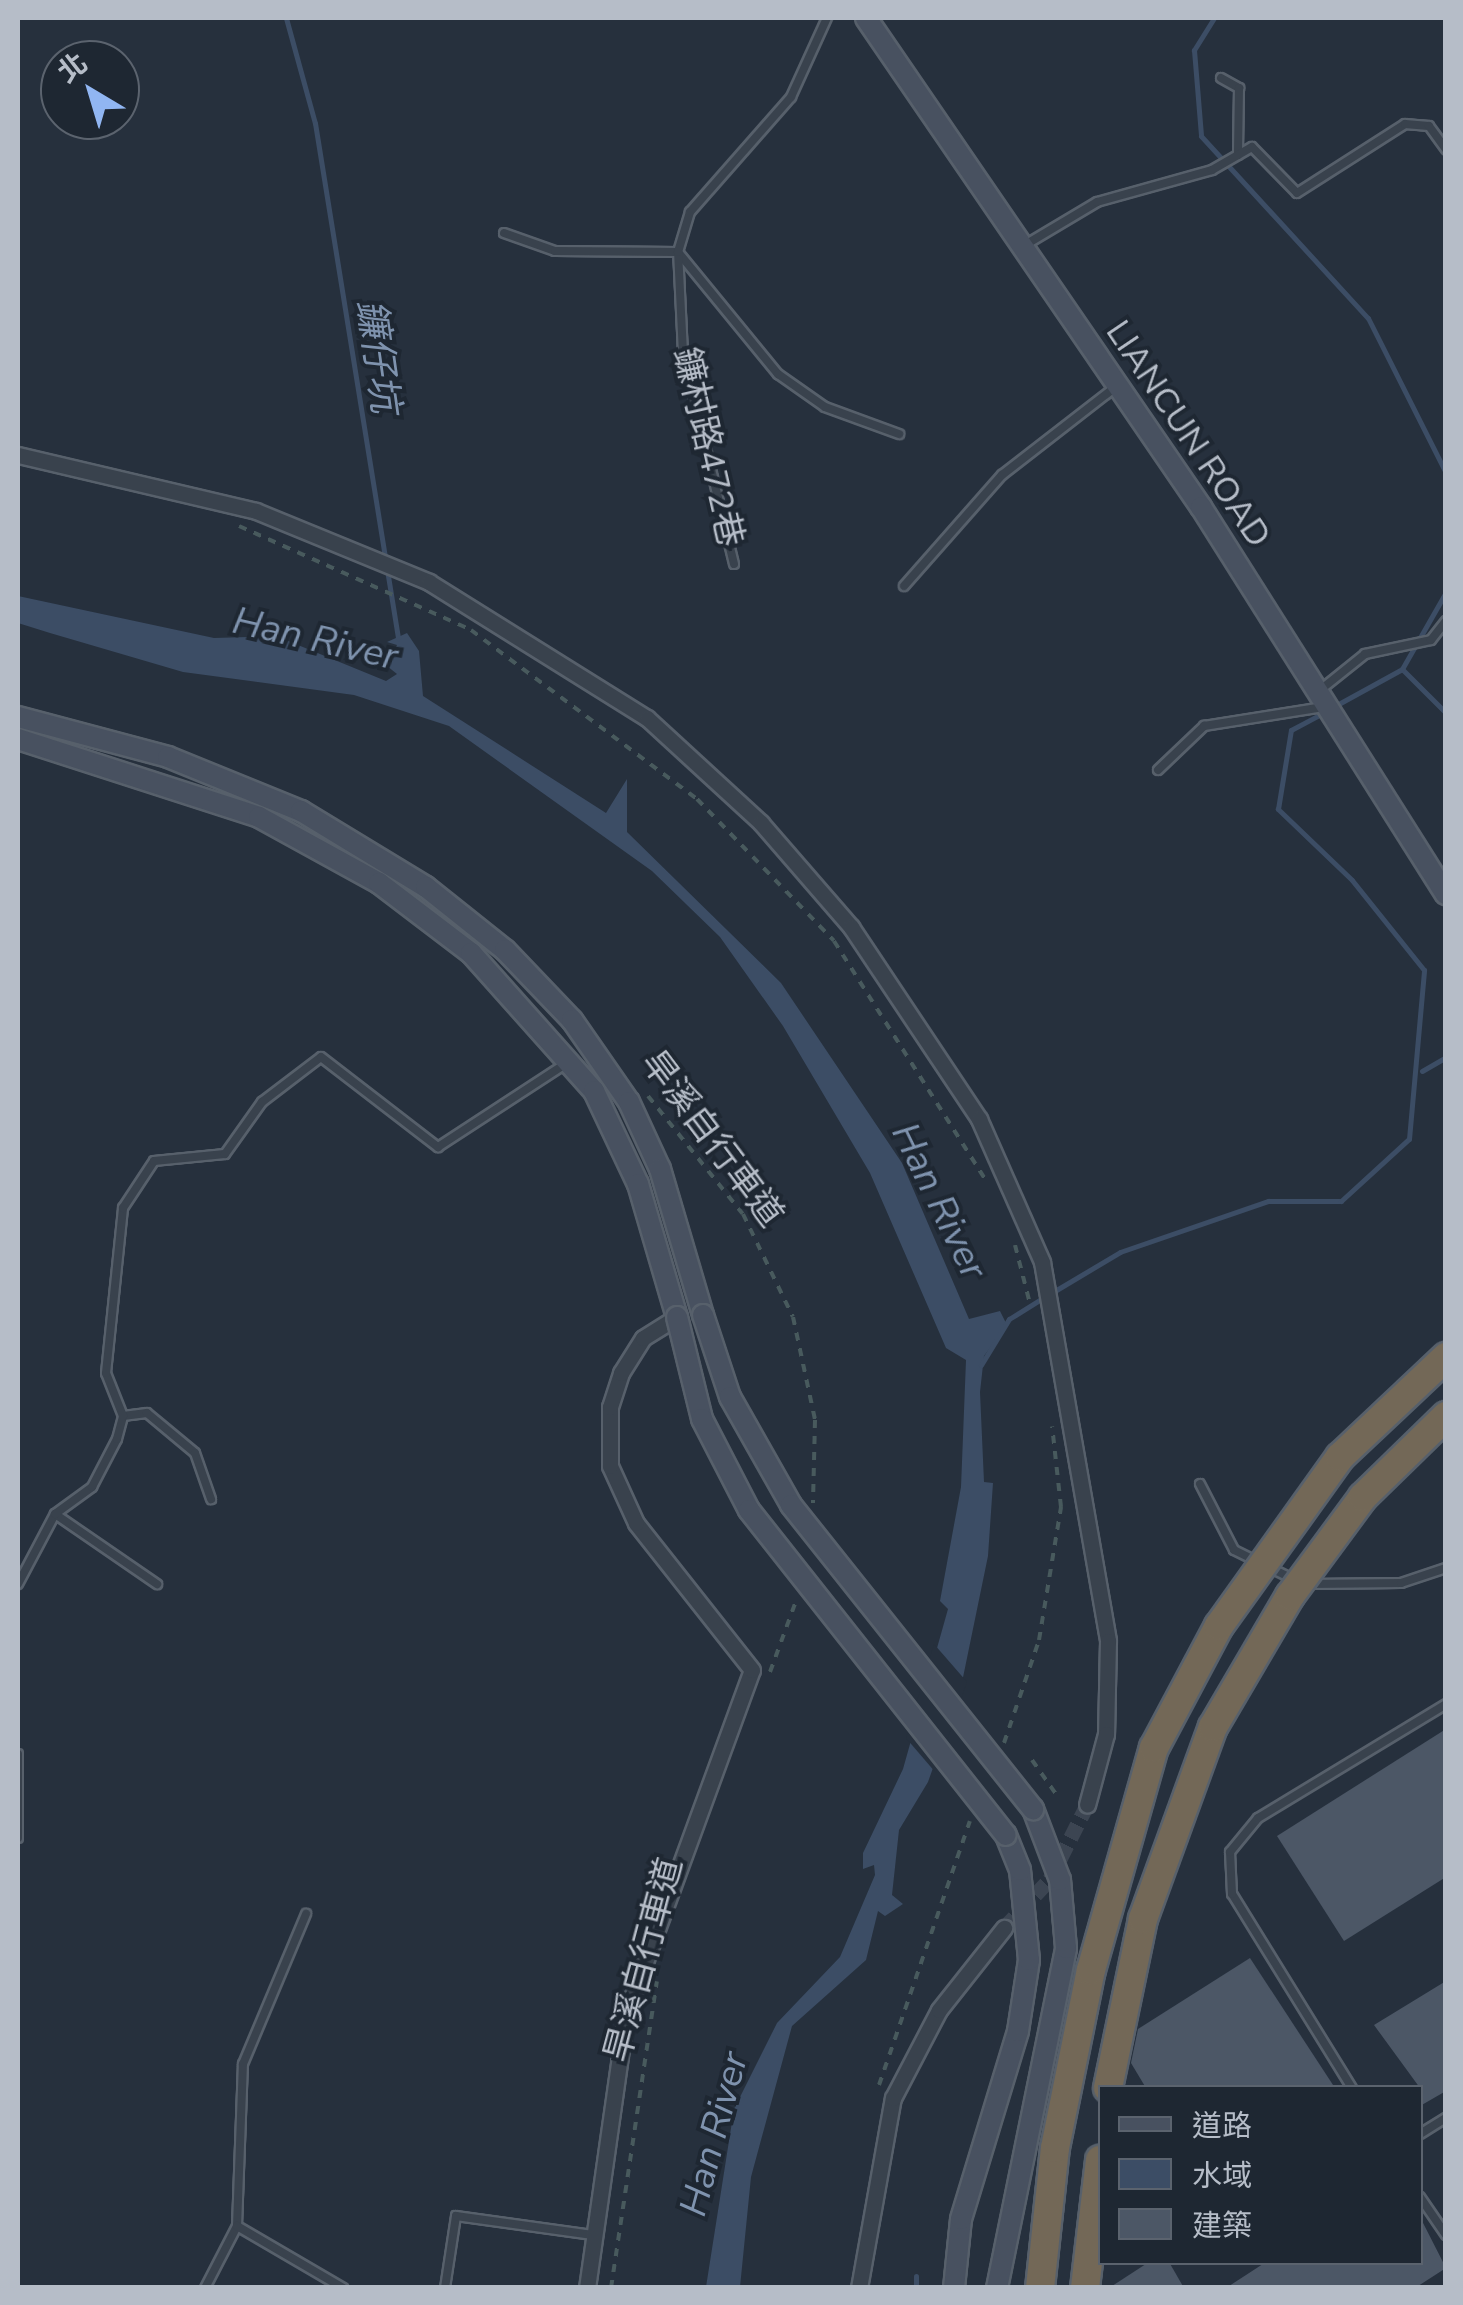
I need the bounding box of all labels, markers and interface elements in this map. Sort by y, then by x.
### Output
north arrow [40,40,140,140]
text: 北 [50,44,95,92]
water label: 鐮仔坑 [347,296,409,416]
street label: LIANCUN ROAD [1097,313,1279,555]
street label: 鐮村路472巷 [665,343,751,551]
water label: Han River [228,598,402,680]
street label: 旱溪自行車道 [632,1043,792,1235]
water label: Han River [882,1116,996,1286]
street label: 旱溪自行車道 [597,1853,691,2067]
water label: Han River [670,2047,758,2221]
legend [1098,2085,1423,2265]
text: 道路 [1192,2106,1252,2147]
text: 水域 [1192,2156,1252,2197]
text: 建築 [1192,2206,1252,2247]

